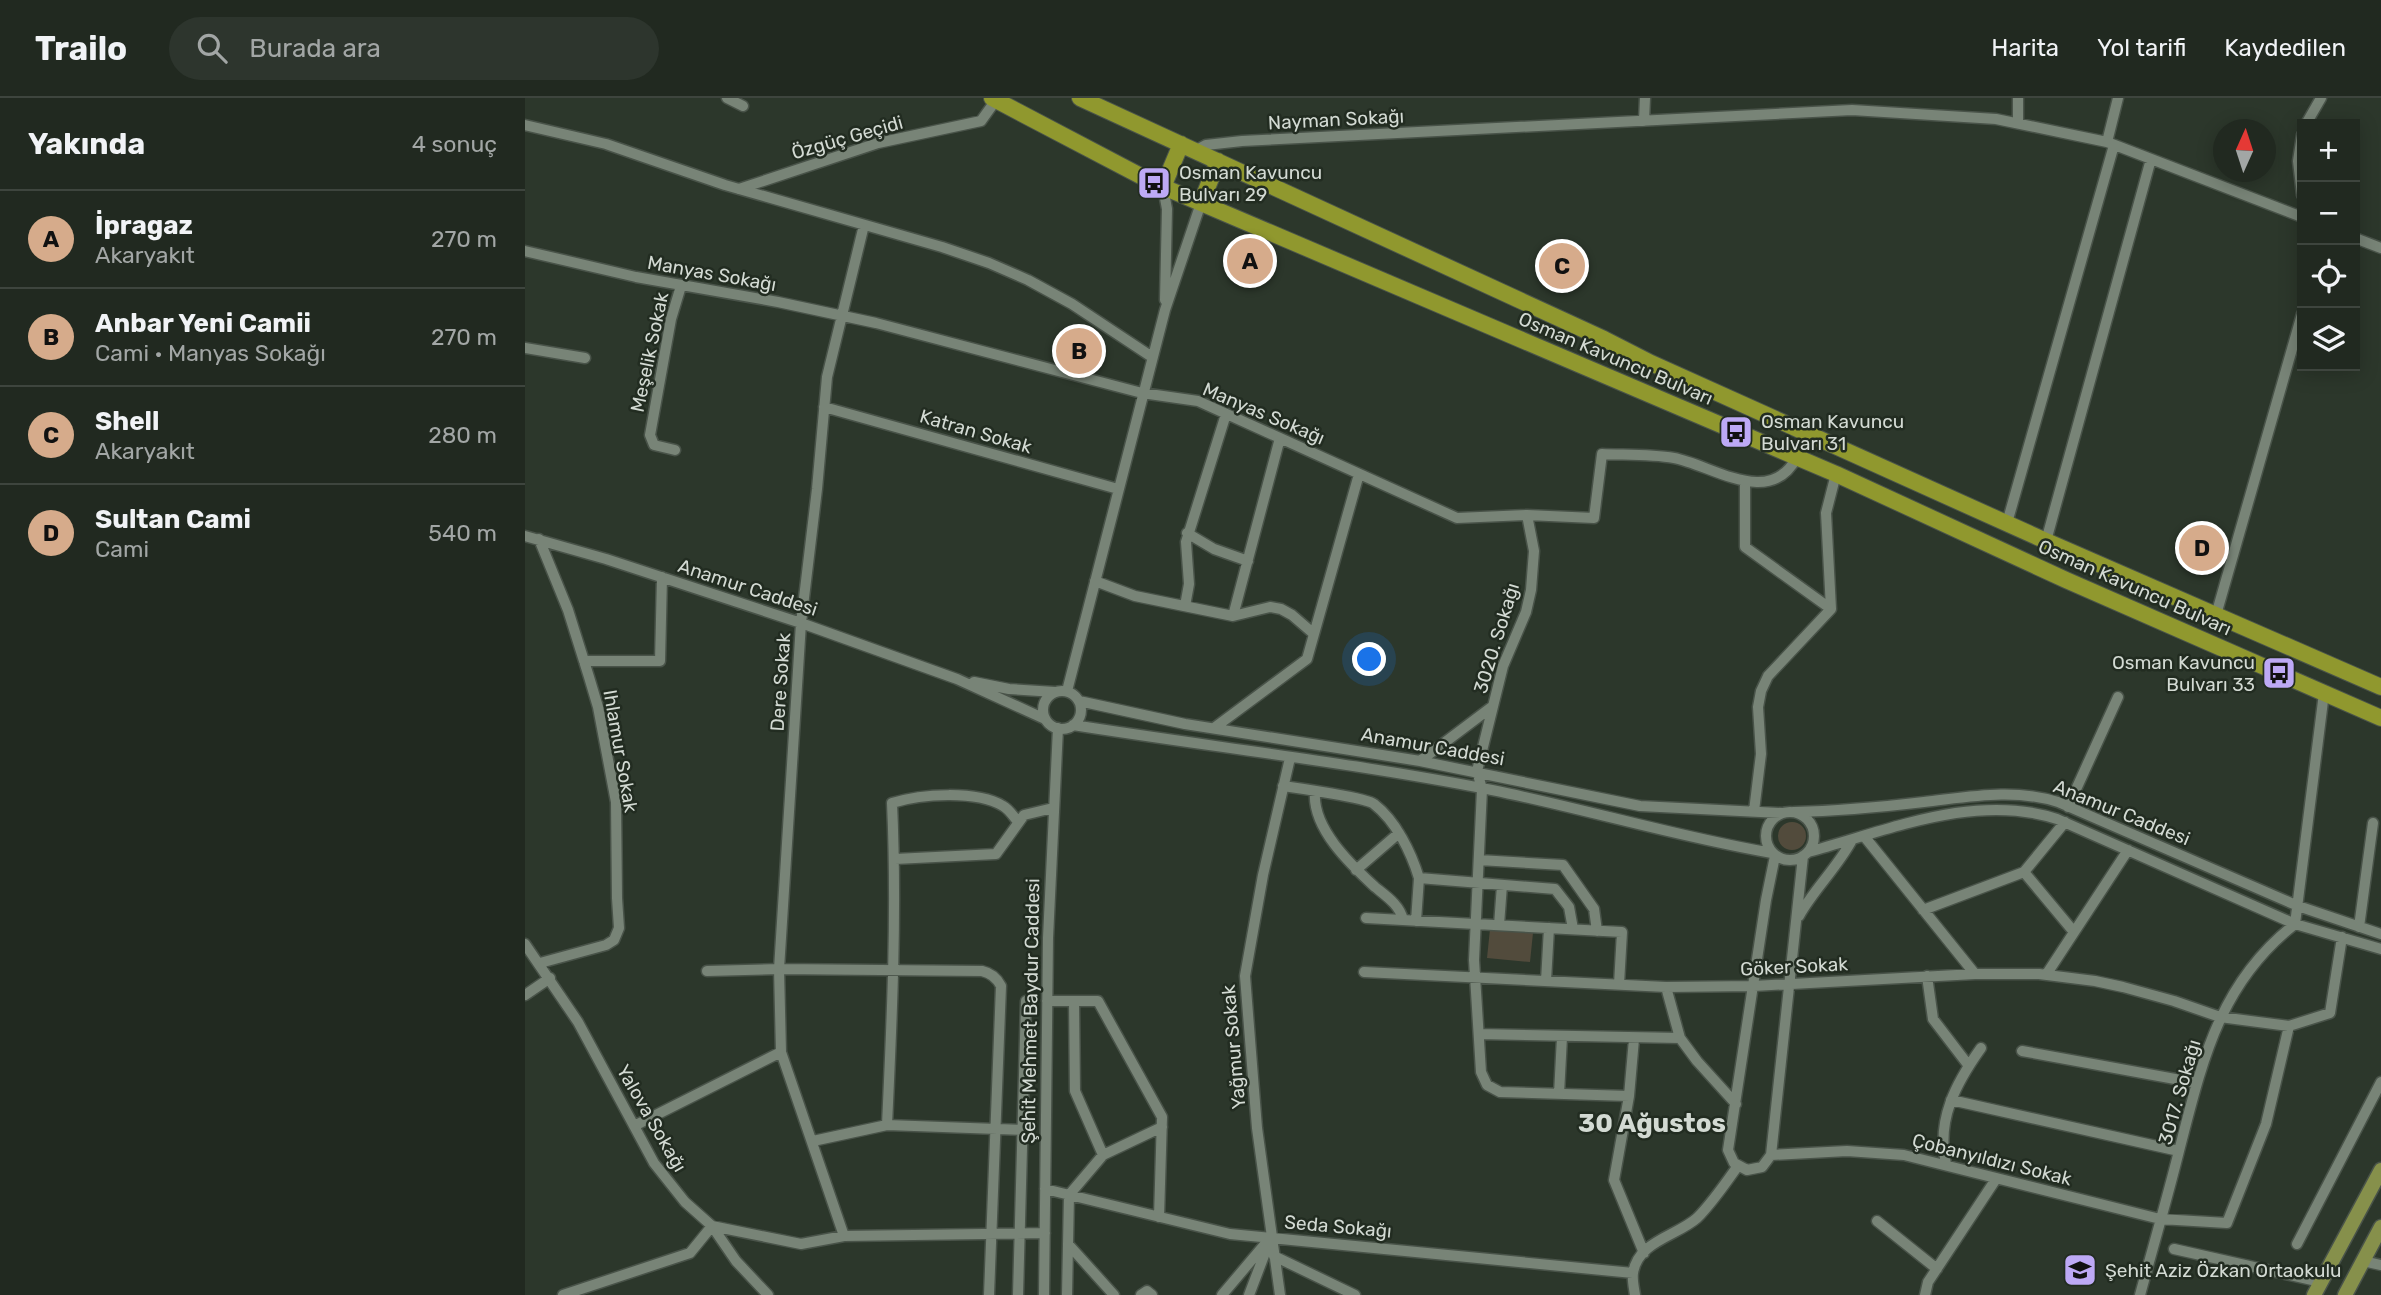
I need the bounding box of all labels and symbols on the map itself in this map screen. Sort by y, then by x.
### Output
street label: Nayman Sokağı [1267,104,1405,135]
street label: Özgüç Geçidi [789,111,906,164]
north arrow [2213,119,2276,182]
place label: Osman Kavuncu Bulvarı 29 [1179,161,1322,206]
bus stop icon: Osman Kavuncu Bulvarı 29 [1135,164,1173,202]
pin: A [1227,235,1273,287]
pin: C [1539,240,1585,292]
street label: Manyas Sokağı [646,251,778,296]
street label: Meşelik Sokak [626,290,673,414]
street label: Osman Kavuncu Bulvarı [1515,307,1716,410]
pin: B [1056,325,1102,377]
street label: Manyas Sokağı [1199,377,1328,450]
street label: Katran Sokak [917,405,1035,459]
place label: Osman Kavuncu Bulvarı 31 [1761,410,1904,455]
bus stop icon: Osman Kavuncu Bulvarı 31 [1717,413,1755,451]
pin: D [2179,522,2225,574]
street label: Osman Kavuncu Bulvarı [2035,534,2235,640]
street label: Anamur Caddesi [675,554,820,621]
street label: 3020. Sokağı [1469,580,1524,696]
street label: Dere Sokak [766,632,795,732]
your location [1352,642,1386,676]
place label: Osman Kavuncu Bulvarı 33 [2112,651,2255,696]
bus stop icon: Osman Kavuncu Bulvarı 33 [2260,654,2298,692]
street label: Ihlamur Sokak [598,688,643,814]
street label: Anamur Caddesi [1359,723,1506,770]
street label: Anamur Caddesi [2050,775,2193,850]
street label: Şehit Mehmet Baydur Caddesi [1017,878,1044,1144]
street label: Göker Sokak [1740,952,1849,981]
street label: Yağmur Sokak [1217,984,1250,1110]
street label: 3017. Sokağı [2153,1037,2205,1147]
street label: Yalova Sokağı [612,1060,692,1176]
district label: 30 Ağustos [1578,1108,1726,1139]
street label: Çobanyıldızı Sokak [1910,1129,2074,1190]
street label: Seda Sokağı [1283,1210,1393,1243]
school or university icon: Şehit Aziz Özkan Ortaokulu [2061,1251,2099,1289]
place label: Şehit Aziz Özkan Ortaokulu [2105,1259,2342,1282]

